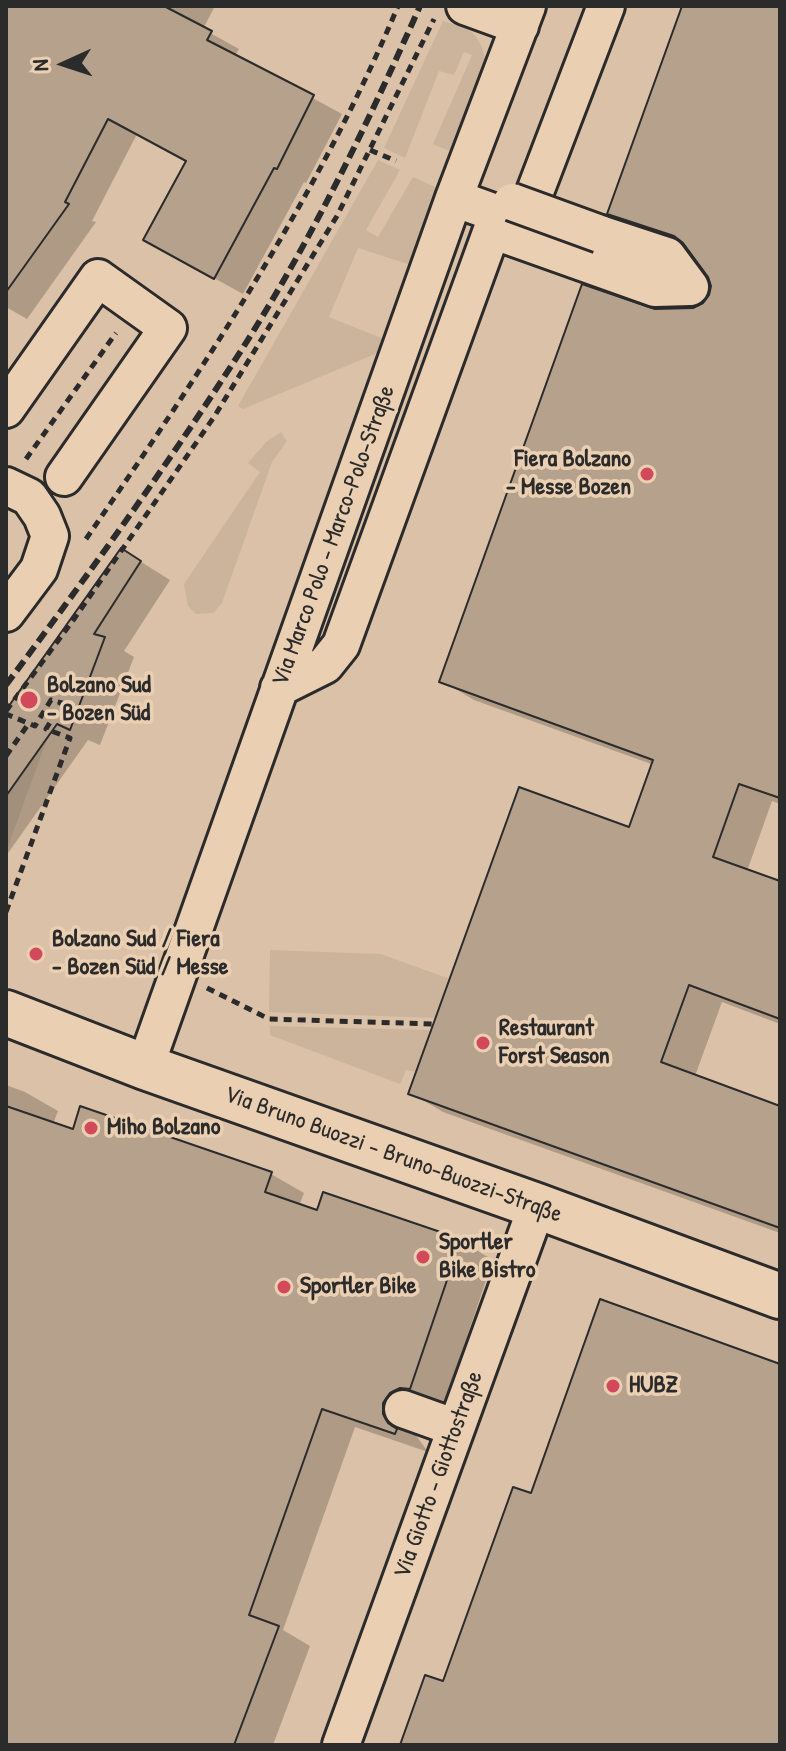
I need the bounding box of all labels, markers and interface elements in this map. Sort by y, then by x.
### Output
north arrow [24,24,104,104]
text: N [25,59,55,72]
street label: Via Marco Polo - Marco-Polo-Straße [266,382,402,690]
place label: Fiera Bolzano - Messe Bozen [506,446,631,502]
marker: Fiera Bolzano - Messe Bozen [638,465,656,483]
place label: Bolzano Sud - Bozen Süd [47,672,151,728]
marker: Bolzano Sud - Bozen Süd [18,689,40,711]
place label: Bolzano Sud / Fiera - Bozen Süd / Messe [52,926,228,982]
marker: Bolzano Sud / Fiera - Bozen Süd / Messe [27,945,45,963]
place label: Restaurant Forst Season [499,1015,610,1071]
marker: Restaurant Forst Season [474,1034,492,1052]
street label: Via Bruno Buozzi - Bruno-Buozzi-Straße [220,1080,566,1230]
place label: Miho Bolzano [107,1114,220,1142]
marker: Miho Bolzano [82,1119,100,1137]
place label: Sportler Bike Bistro [439,1229,536,1285]
marker: Sportler Bike Bistro [414,1248,432,1266]
place label: Sportler Bike [300,1273,416,1301]
marker: Sportler Bike [275,1278,293,1296]
street label: Via Giotto - Giottostraße [388,1367,490,1583]
place label: HUBZ [629,1372,678,1400]
marker: HUBZ [604,1377,622,1395]

